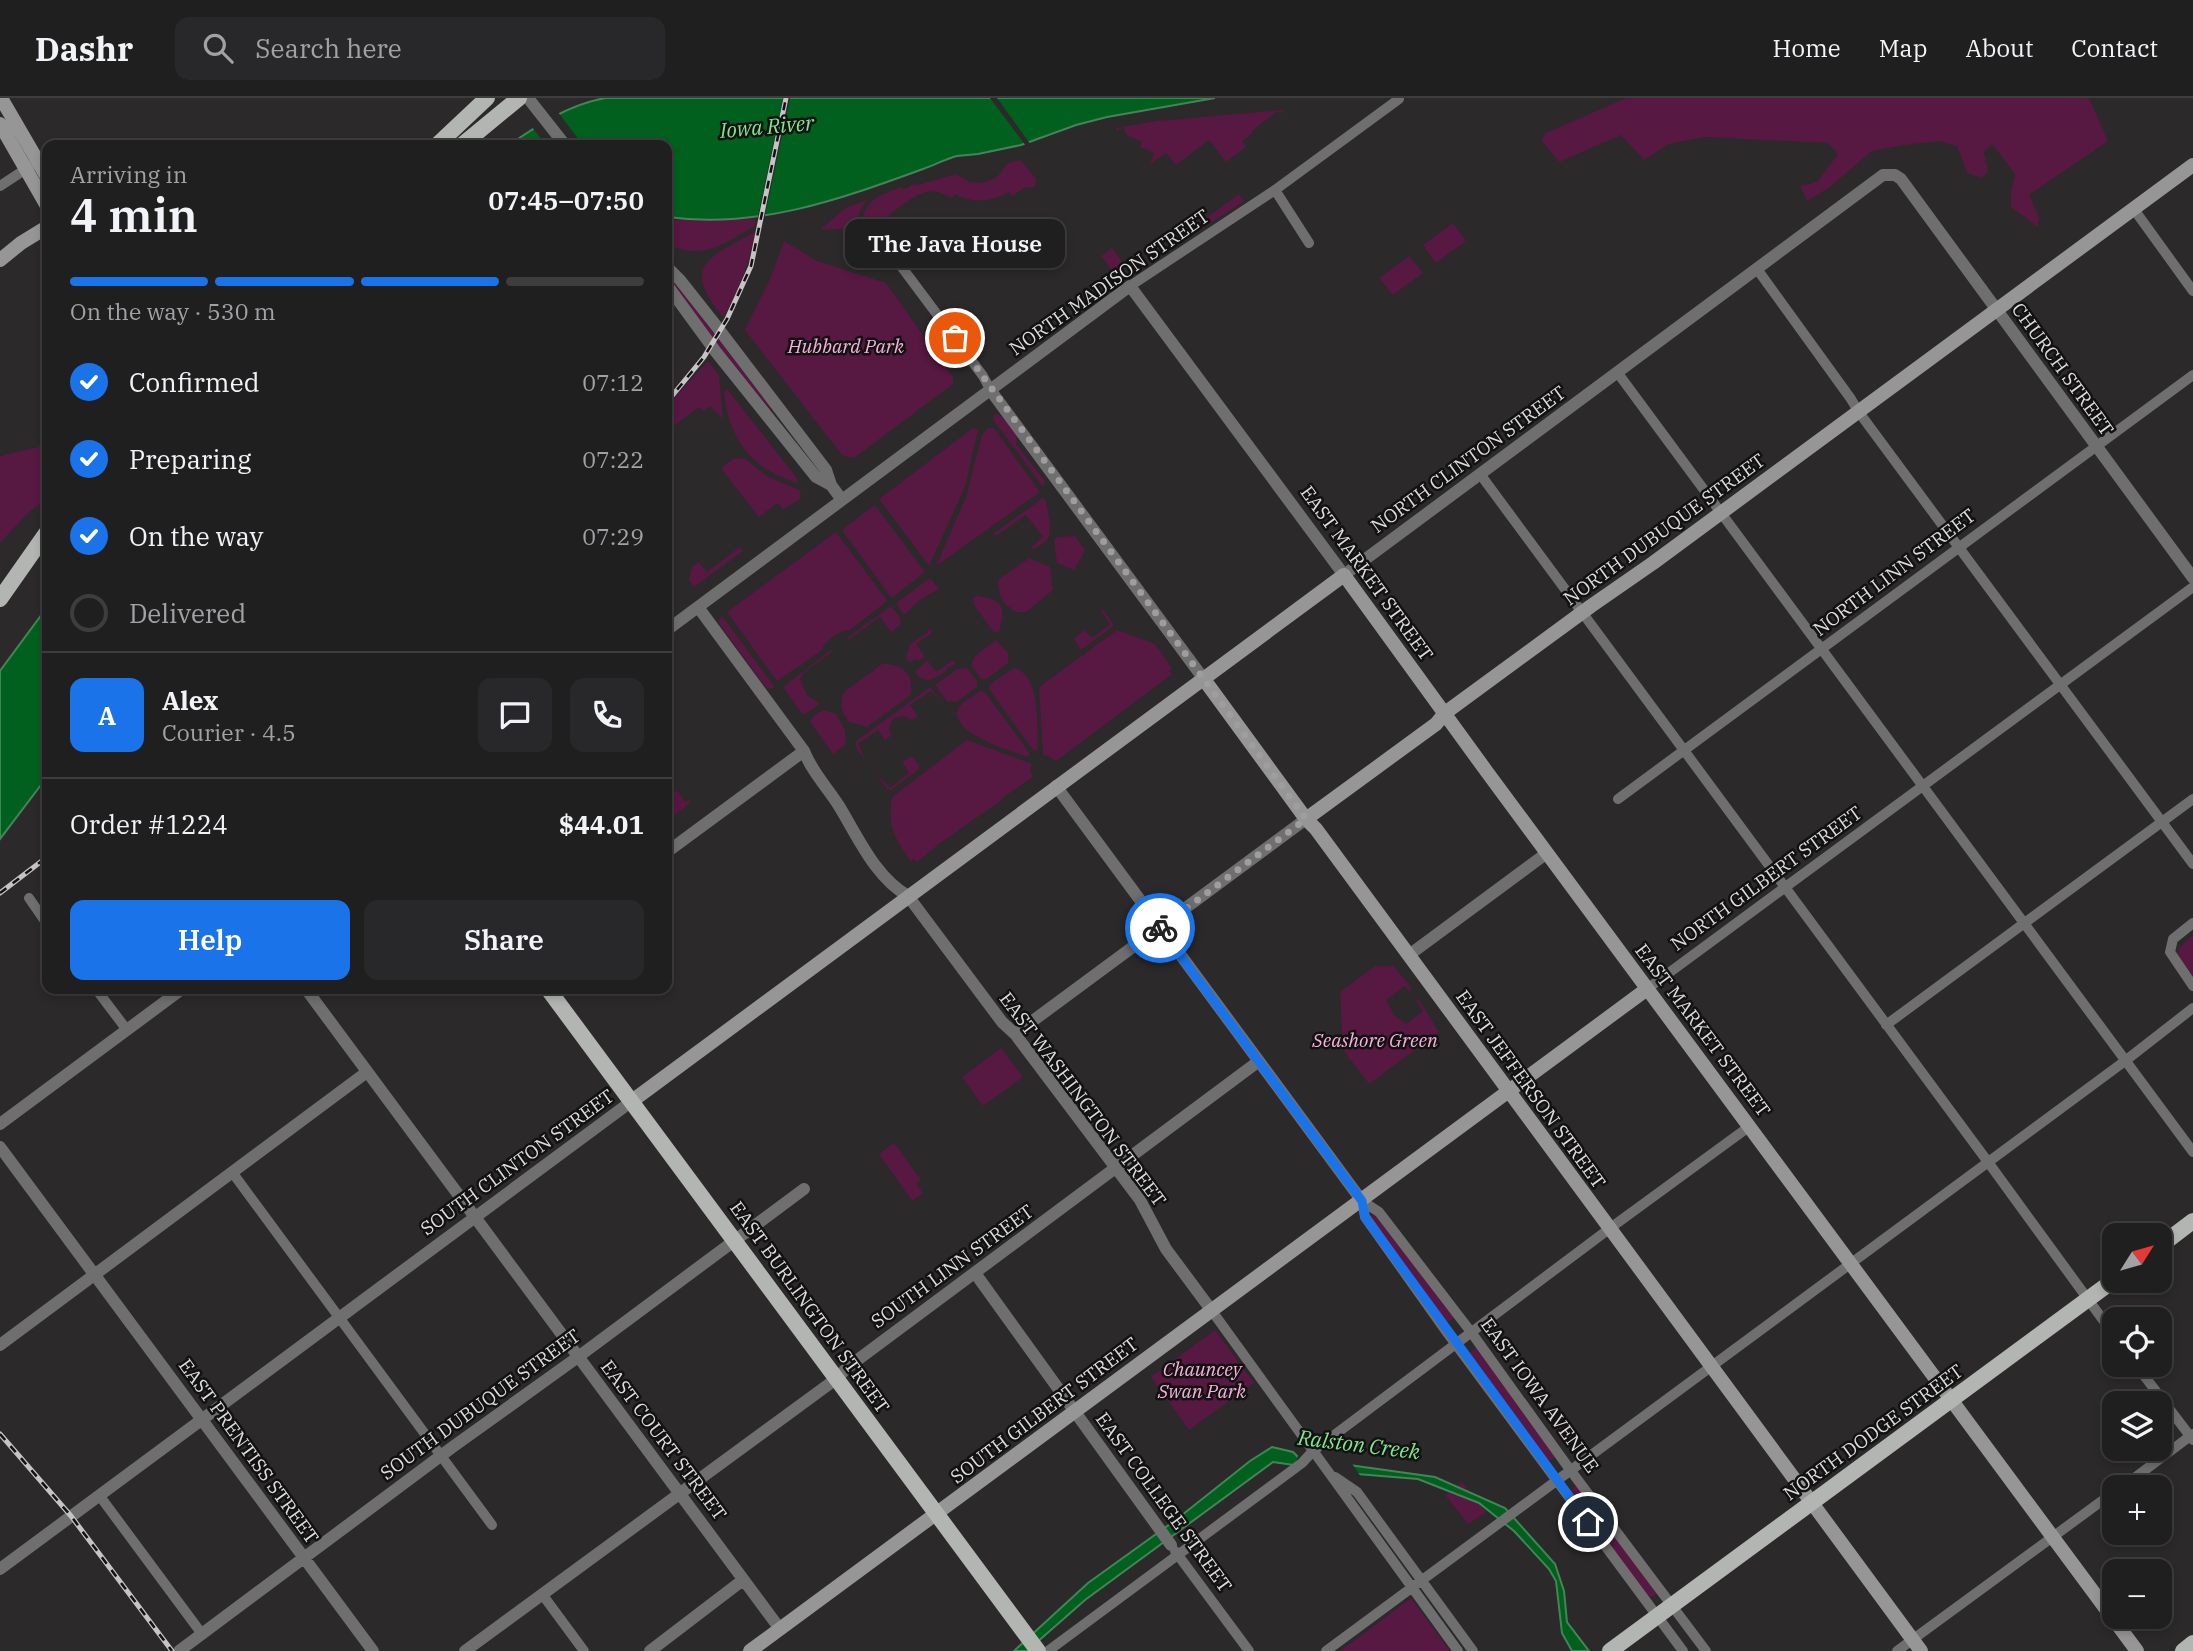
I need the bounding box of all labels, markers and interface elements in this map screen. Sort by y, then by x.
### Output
search box [175,17,665,80]
text: Dashr [35,27,133,70]
icon: search [199,29,237,67]
text: Search here [255,31,402,65]
text: Home [1773,32,1841,64]
text: Map [1879,32,1927,64]
text: About [1965,32,2033,64]
text: Contact [2071,32,2158,64]
water label: Iowa River [718,108,816,144]
text: Arriving in [70,159,187,189]
text: 07:45–07:50 [488,183,644,217]
text: 4 min [70,185,198,245]
street label: NORTH MADISON STREET [1004,204,1214,360]
callout: The Java House [845,219,1065,268]
text: The Java House [868,228,1042,258]
text: On the way · 530 m [70,296,276,326]
street label: CHURCH STREET [2007,298,2119,440]
pin [925,308,985,368]
icon: bag [936,319,974,357]
park label: Hubbard Park [787,334,905,358]
icon: check [70,363,108,401]
text: Confirmed [129,365,260,399]
text: 07:12 [582,367,644,397]
street label: NORTH CLINTON STREET [1366,380,1570,538]
icon: check [70,440,108,478]
text: Preparing [129,442,251,476]
text: 07:22 [582,444,644,474]
street label: NORTH DUBUQUE STREET [1558,448,1770,610]
street label: EAST MARKET STREET [1295,481,1439,665]
street label: NORTH LINN STREET [1808,503,1980,641]
icon: check [70,517,108,555]
text: On the way [129,519,263,553]
text: 07:29 [582,521,644,551]
text: Delivered [129,596,246,630]
button: chat [478,678,552,752]
button: phone [570,678,644,752]
text: Alex [162,683,218,717]
text: A [98,698,116,732]
text: Courier · 4.5 [162,717,296,747]
street label: NORTH GILBERT STREET [1666,800,1866,956]
text: Order #1224 [70,807,228,841]
text: $44.01 [559,807,644,841]
courier [1125,893,1195,963]
button: Help [70,900,350,980]
button: Share [364,900,644,980]
icon: bike [1141,909,1179,947]
street label: EAST MARKET STREET [1630,939,1776,1121]
street label: EAST JEFFERSON STREET [1451,985,1611,1193]
street label: EAST WASHINGTON STREET [994,987,1172,1211]
park label: Seashore Green [1311,1028,1438,1052]
street label: SOUTH CLINTON STREET [416,1084,618,1240]
street label: EAST BURLINGTON STREET [725,1196,895,1418]
street label: SOUTH LINN STREET [866,1199,1038,1333]
north arrow [2102,1223,2172,1293]
map controls [2102,1223,2172,1629]
button: locate [2102,1307,2172,1377]
street label: EAST IOWA AVENUE [1476,1313,1604,1477]
street label: SOUTH DUBUQUE STREET [375,1323,585,1485]
street label: SOUTH GILBERT STREET [945,1332,1143,1488]
street label: EAST PRENTISS STREET [174,1354,324,1548]
street label: EAST COURT STREET [596,1355,732,1525]
park label: Chauncey Swan Park [1157,1357,1247,1403]
street label: NORTH DODGE STREET [1778,1359,1968,1505]
button: layers [2102,1391,2172,1461]
street label: EAST COLLEGE STREET [1091,1407,1237,1597]
water label: Ralston Creek [1295,1422,1423,1465]
button: + [2102,1475,2172,1545]
pin [1558,1492,1618,1552]
icon: home [1569,1503,1607,1541]
button: − [2102,1559,2172,1629]

